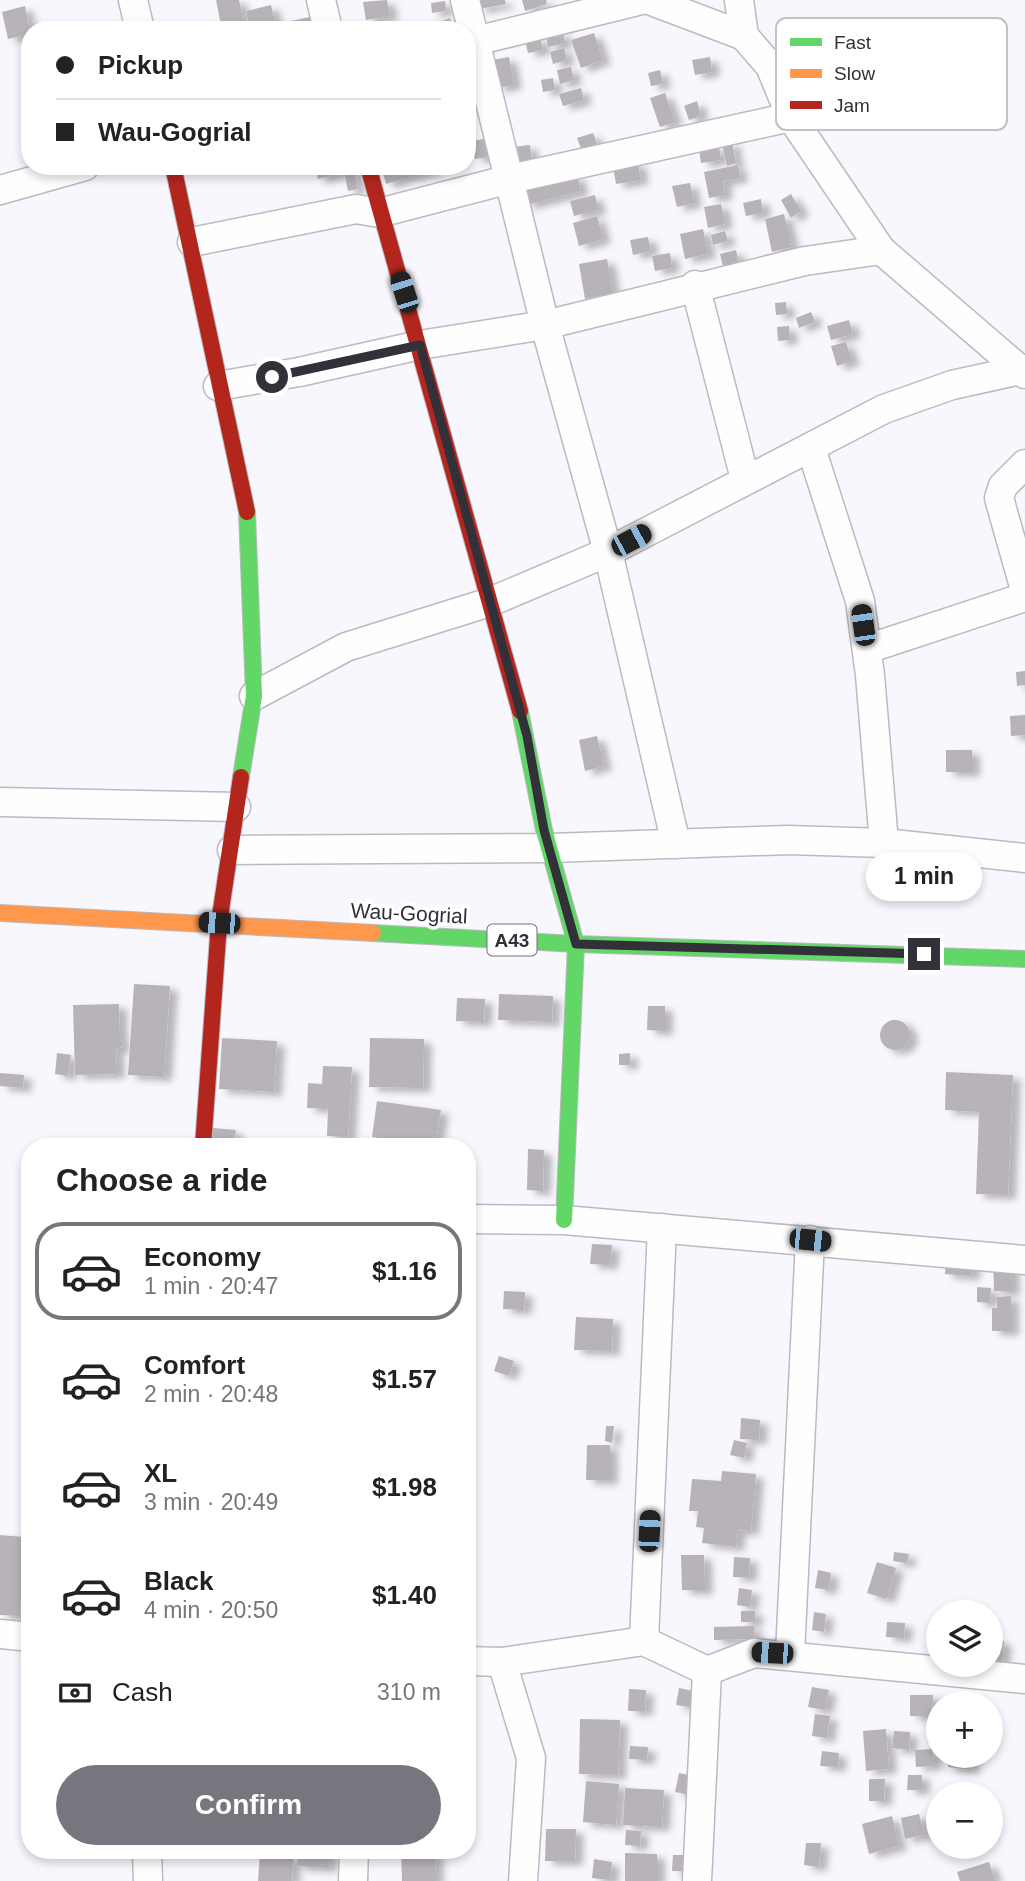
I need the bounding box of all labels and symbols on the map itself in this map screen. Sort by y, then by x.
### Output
legend [776,18,1007,130]
text: Fast [834,32,872,53]
text: Slow [834,63,875,84]
text: Jam [834,95,870,116]
car [388,269,421,315]
route start [256,361,288,393]
car [608,521,655,559]
car [850,603,877,647]
callout: 1 min [866,852,982,902]
street label: Wau-Gogrial [350,898,468,928]
car [198,911,241,935]
road number: A43 [488,924,536,956]
route end [908,938,940,970]
car [789,1227,832,1253]
car [638,1509,661,1553]
car [751,1641,794,1665]

